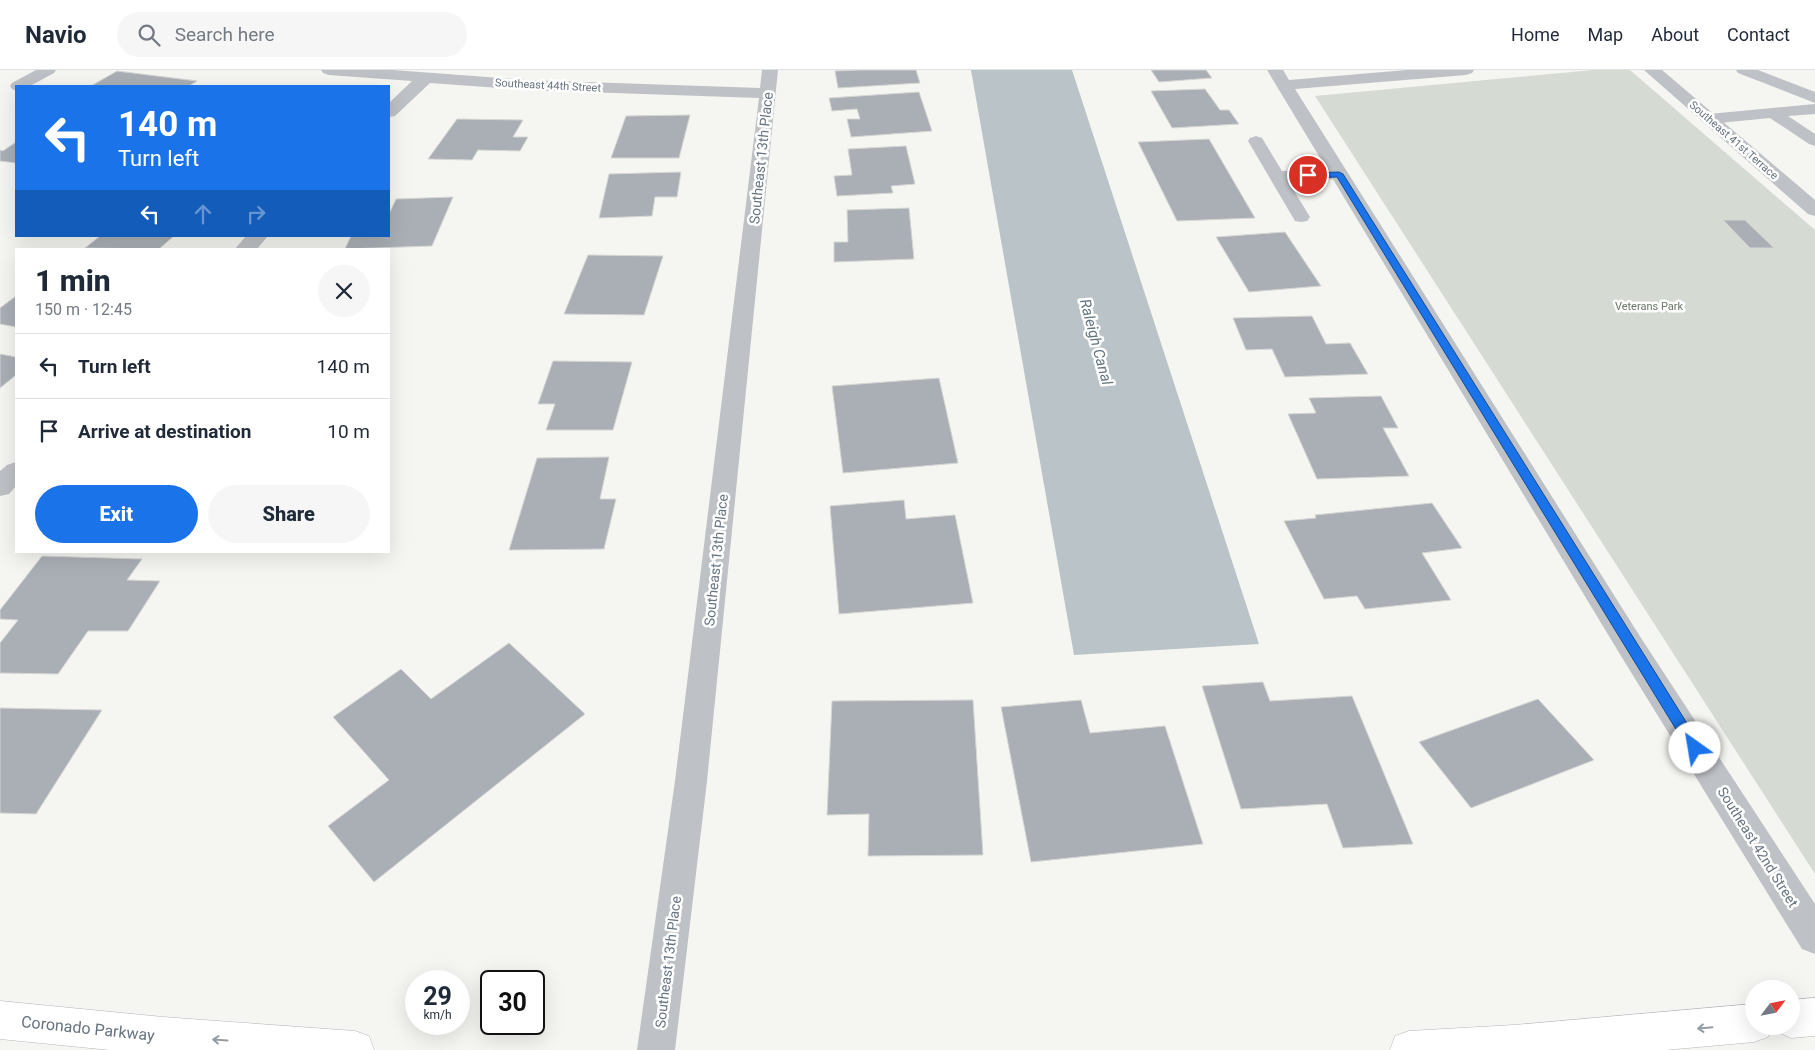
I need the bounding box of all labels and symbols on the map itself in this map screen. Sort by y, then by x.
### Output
street label: Southeast 44th Street [495,76,602,95]
street label: Southeast 13th Place [746,91,776,225]
street label: Southeast 41st Terrace [1687,98,1781,183]
pin [1287,154,1329,196]
water label: Raleigh Canal [1076,297,1116,387]
park label: Veterans Park [1615,300,1684,313]
street label: Southeast 13th Place [701,493,731,627]
position arrow [1668,721,1720,773]
street label: Southeast 42nd Street [1715,784,1802,910]
street label: Southeast 13th Place [652,895,684,1029]
speed limit sign: 30 [480,970,545,1035]
north arrow [1745,980,1800,1035]
street label: Coronado Parkway [20,1012,156,1045]
one-way arrow [1698,1023,1714,1033]
one-way arrow [212,1035,228,1045]

